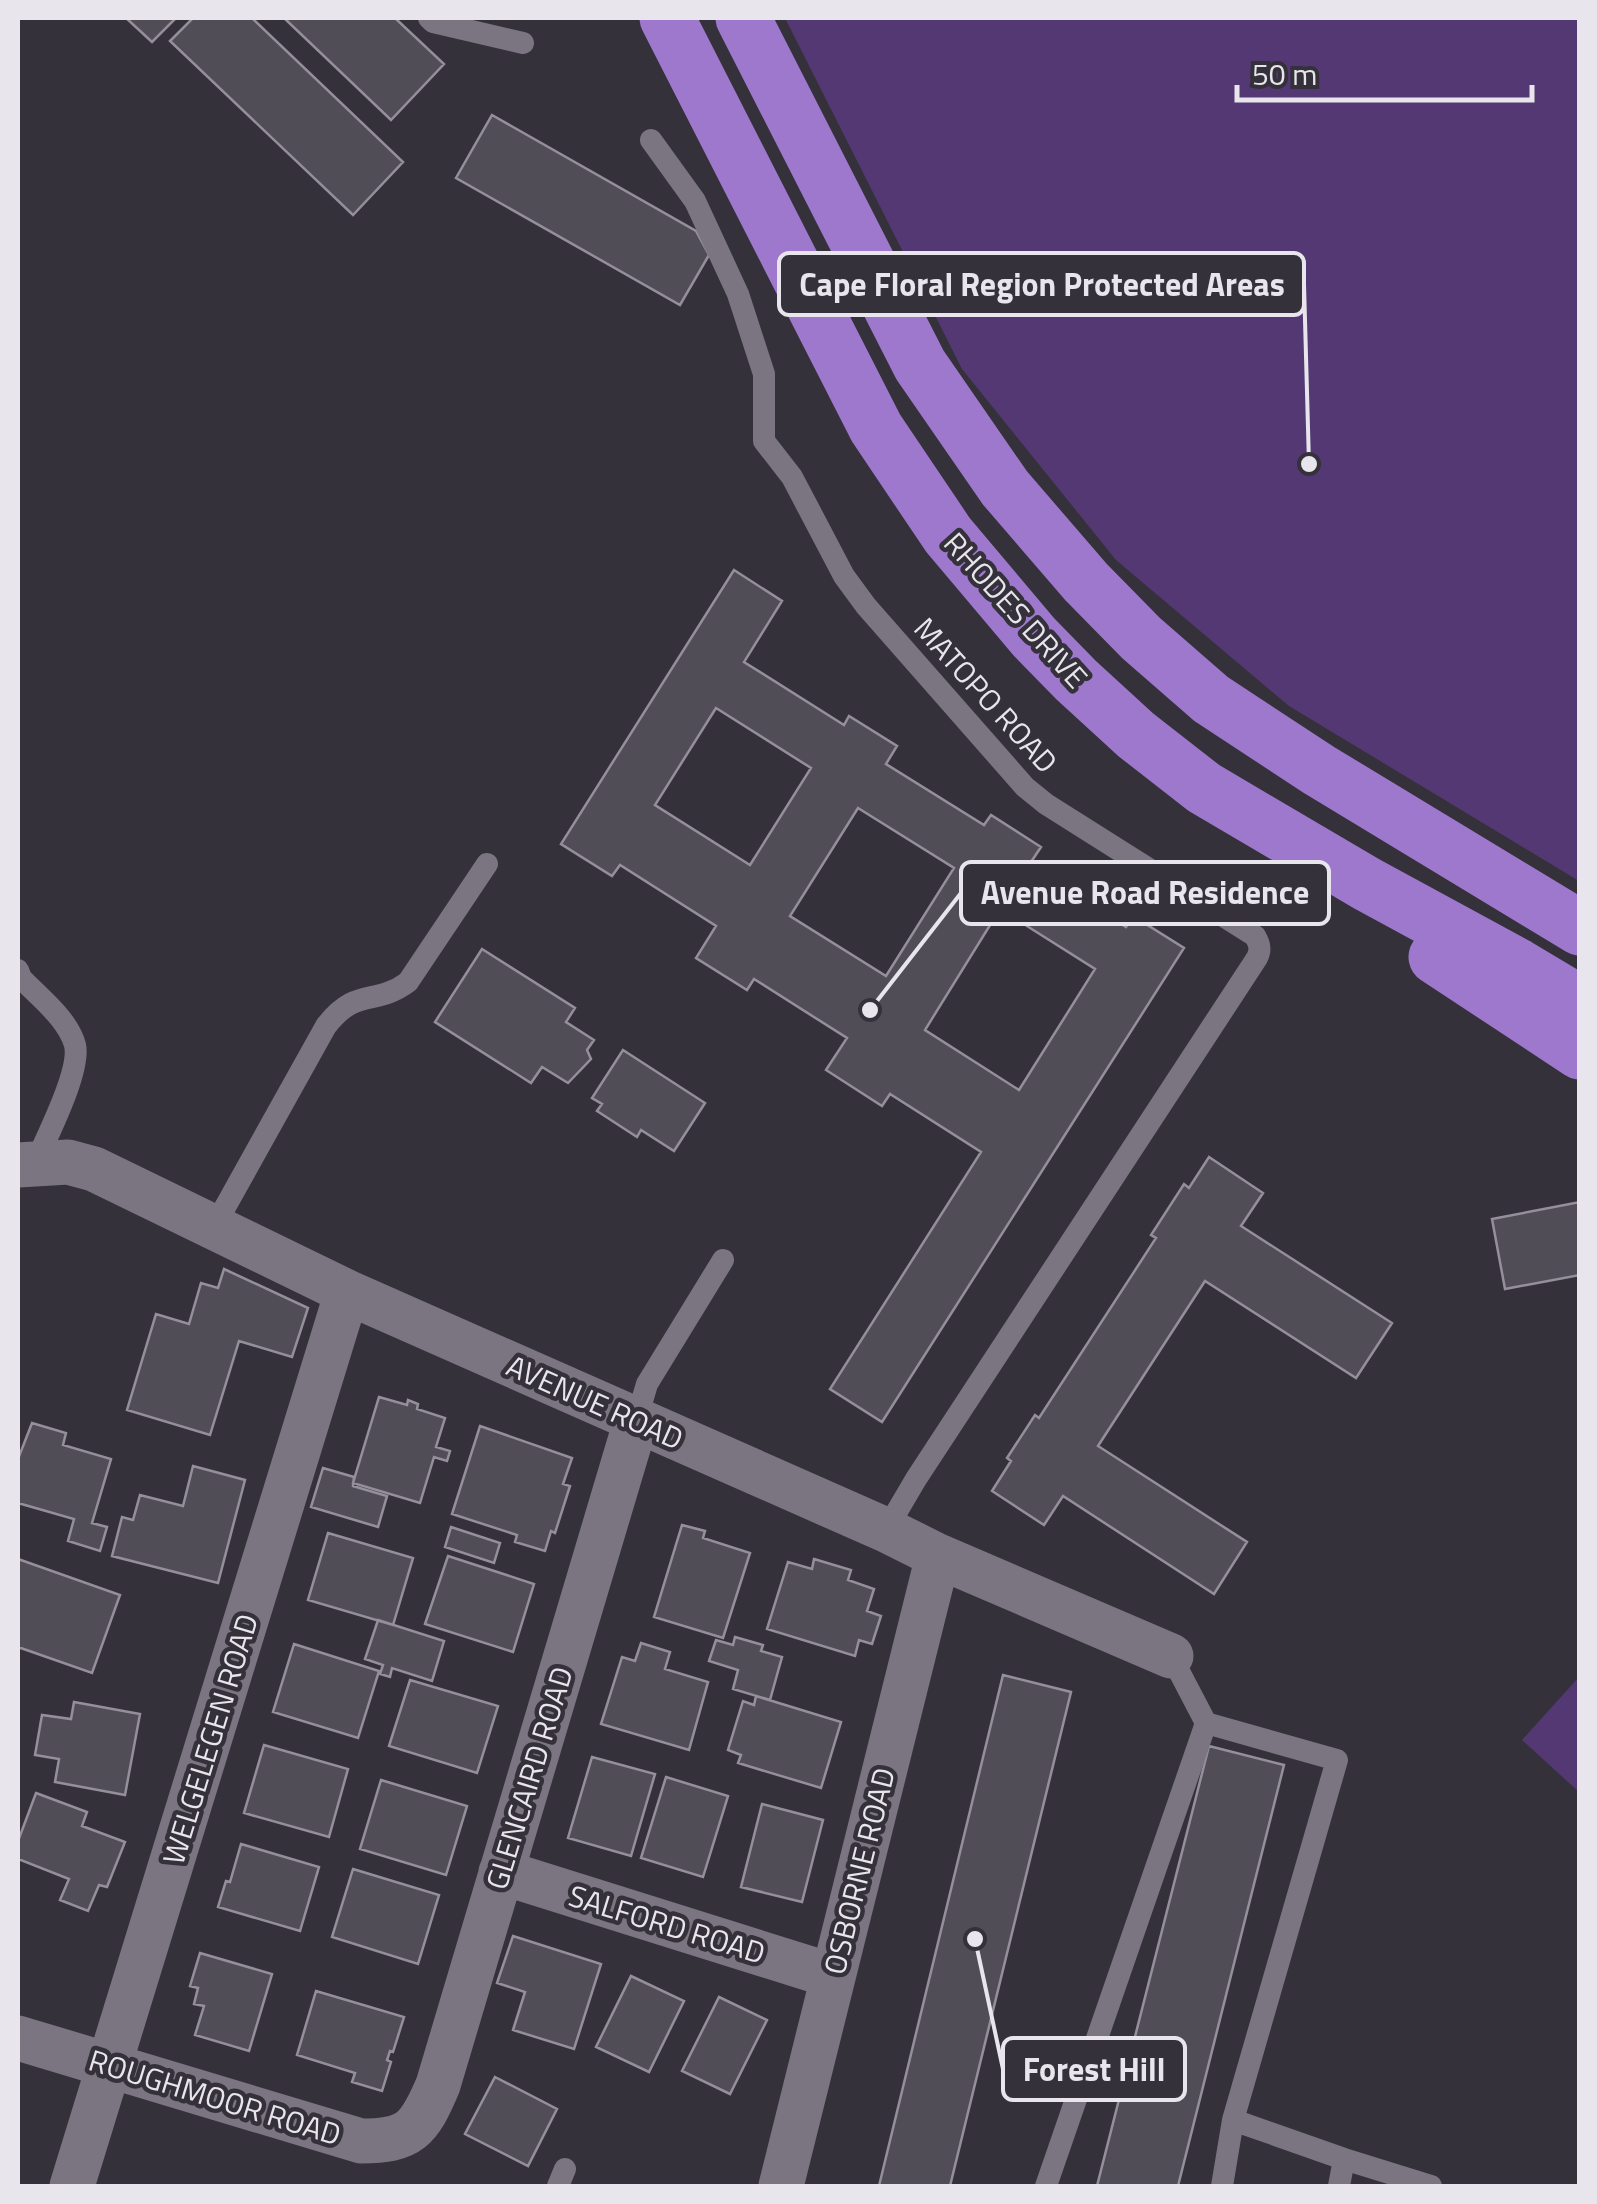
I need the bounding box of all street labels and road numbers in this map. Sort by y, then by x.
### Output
street label: RHODES DRIVE [933,522,1099,698]
street label: MATOPO ROAD [903,607,1069,783]
street label: AVENUE ROAD [499,1343,691,1461]
street label: WELGELEGEN ROAD [150,1608,270,1870]
street label: GLENCAIRD ROAD [473,1661,585,1895]
street label: OSBORNE ROAD [811,1763,907,1979]
street label: SALFORD ROAD [563,1872,771,1976]
street label: ROUGHMOOR ROAD [83,2037,347,2157]

